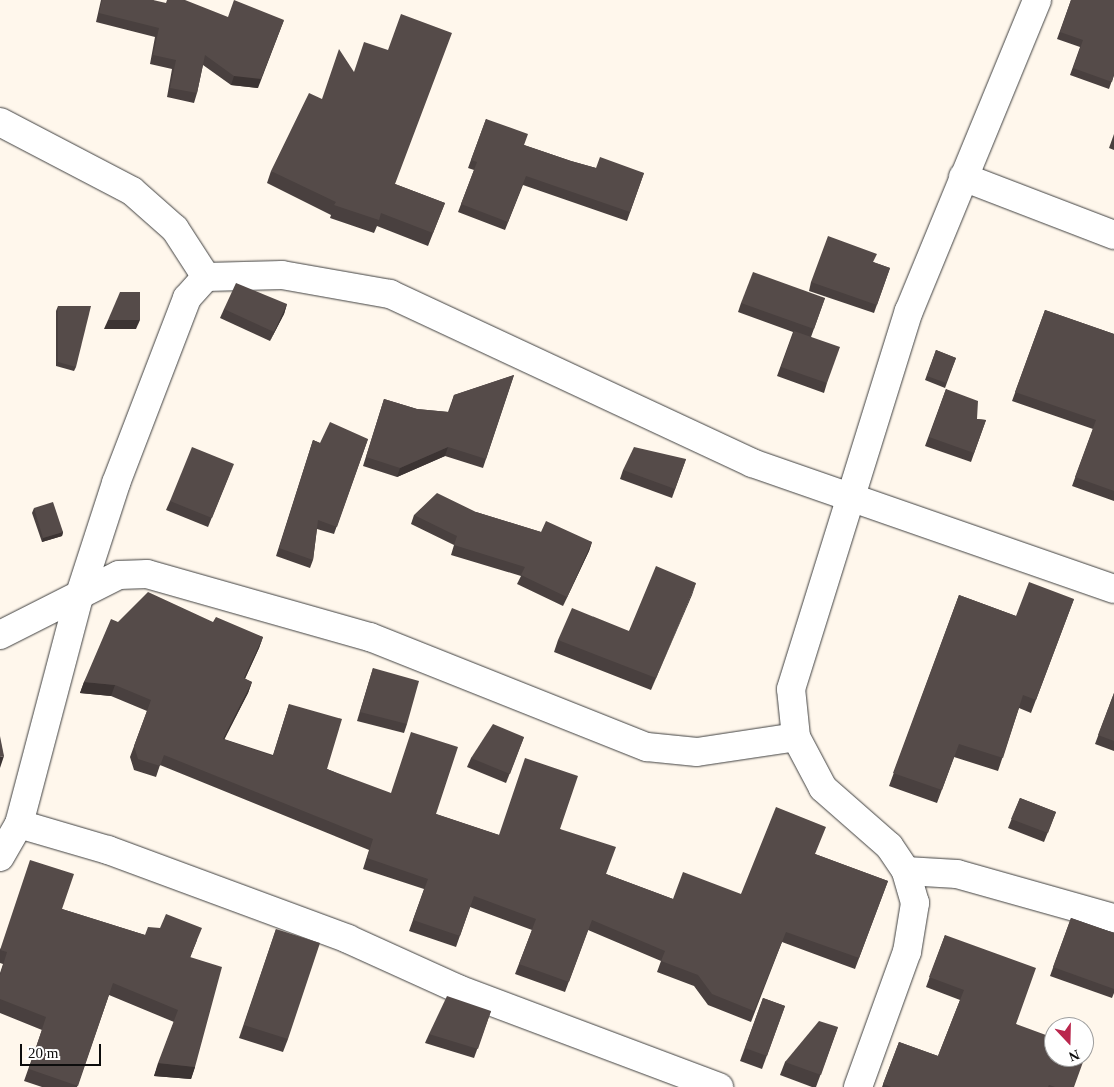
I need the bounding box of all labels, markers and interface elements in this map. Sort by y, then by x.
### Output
north arrow [1044,1017,1094,1067]
scale bar [22,1034,104,1066]
text: 20 m [28,1045,58,1061]
text: N [1067,1047,1082,1064]

